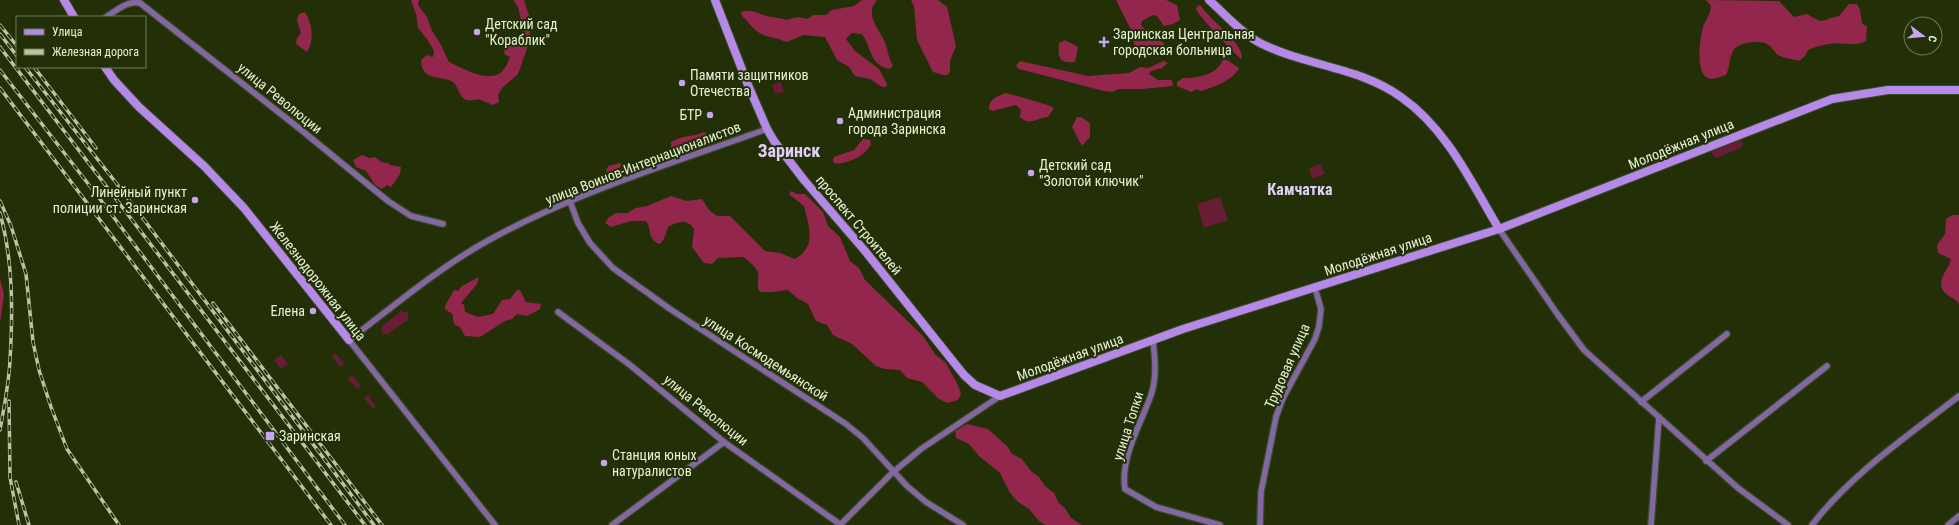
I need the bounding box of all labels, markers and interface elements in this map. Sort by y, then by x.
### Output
legend [16,16,146,68]
place label: Детский сад "Кораблик" [485,16,558,48]
north arrow [1903,16,1943,56]
text: Улица [52,25,83,39]
place label: Заринская Центральная городская больница [1113,26,1255,58]
marker: Детский сад "Кораблик" [472,27,482,37]
text: С [1925,34,1939,43]
marker: Заринская Центральная городская больница [1098,36,1110,48]
text: Железная дорога [52,45,139,59]
street label: улица Революции [235,59,325,137]
place label: Памяти защитников Отечества [690,67,809,99]
marker: Памяти защитников Отечества [677,78,687,88]
place label: Администрация города Заринска [848,105,946,137]
place label: БТР [679,107,702,123]
marker: БТР [705,110,715,120]
marker: Администрация города Заринска [835,116,845,126]
street label: Молодёжная улица [1626,116,1736,172]
street label: улица Воинов-Интернационалистов [543,118,743,208]
district label: Заринск [758,140,820,161]
place label: Детский сад "Золотой ключик" [1039,157,1144,189]
marker: Детский сад "Золотой ключик" [1026,168,1036,178]
street label: проспект Строителей [813,172,905,278]
district label: Камчатка [1267,180,1333,199]
place label: Линейный пункт полиции ст. Заринская [53,184,187,216]
marker: Линейный пункт полиции ст. Заринская [190,195,200,205]
street label: Железнодорожная улица [267,218,369,344]
street label: Молодёжная улица [1322,229,1434,279]
place label: Елена [271,303,305,319]
marker: Елена [308,306,318,316]
street label: улица Космодемьянской [701,312,831,404]
street label: Трудовая улица [1261,321,1313,411]
street label: Молодёжная улица [1015,330,1125,384]
street label: улица Революции [661,371,751,449]
street label: улица Топки [1109,390,1147,462]
place label: Заринская [279,428,341,444]
marker: Заринская [264,430,276,442]
place label: Станция юных натуралистов [612,447,697,479]
marker: Станция юных натуралистов [599,458,609,468]

